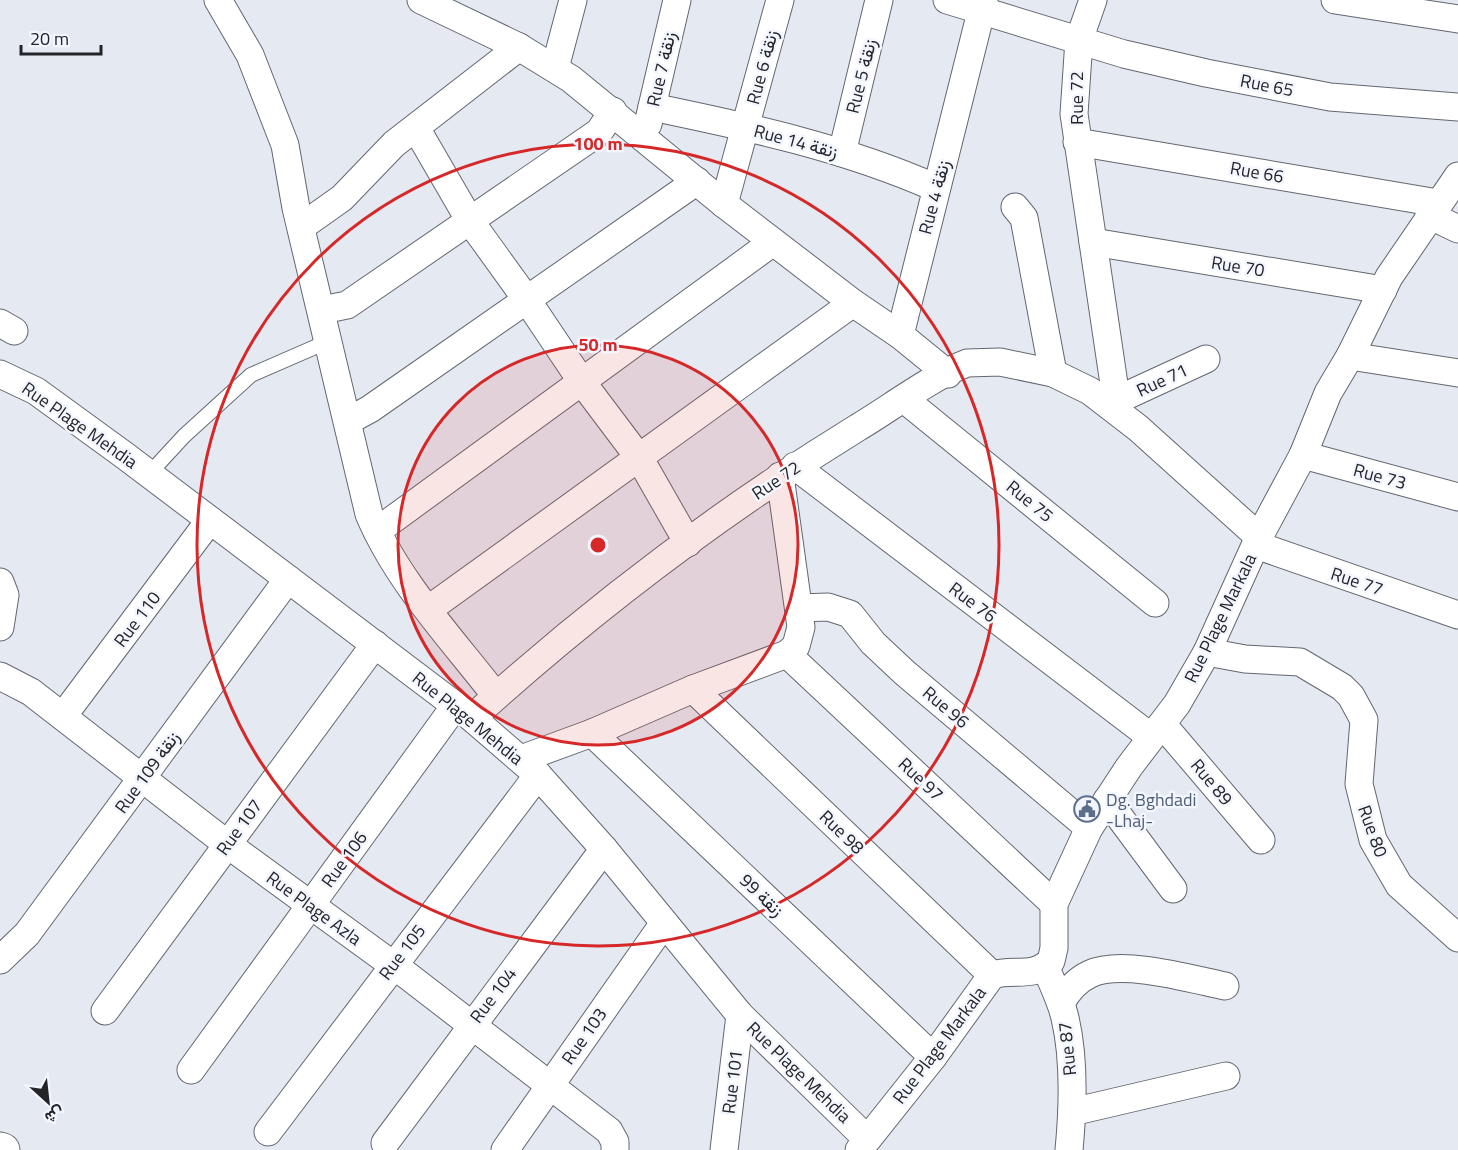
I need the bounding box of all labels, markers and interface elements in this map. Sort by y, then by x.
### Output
scale bar [21,18,100,56]
text: 20 m [30,25,69,52]
street label: Rue 6 زنقة [739,27,785,107]
street label: Rue 7 زنقة [639,29,683,109]
street label: Rue 5 زنقة [839,36,883,116]
street label: Rue 65 [1238,67,1296,103]
street label: Rue 72 [1063,71,1090,125]
street label: Rue 14 زنقة [751,117,841,165]
text: 100 m [573,130,623,157]
street label: Rue 66 [1228,154,1286,190]
street label: Rue 4 زنقة [911,157,957,237]
street label: Rue 70 [1209,248,1267,284]
text: 50 m [578,331,618,358]
street label: Rue 71 [1132,356,1192,404]
street label: Rue Plage Mehdia [17,375,143,475]
street label: Rue 72 [746,454,806,506]
street label: Rue 73 [1351,456,1409,496]
street label: Rue 75 [1001,474,1059,528]
centre of rings [588,535,608,555]
street label: Rue Plage Markala [1177,549,1263,687]
street label: Rue 77 [1327,560,1387,602]
street label: Rue 76 [943,575,1003,629]
street label: Rue 110 [107,585,167,653]
street label: Rue Plage Mehdia [407,665,529,771]
street label: Rue 96 [917,679,975,735]
street label: Rue 109 زنقة [108,725,186,819]
street label: Rue 97 [892,751,950,807]
street label: Rue 89 [1184,753,1240,811]
place label: Dg. Bghdadi -Lhaj- [1106,786,1197,834]
street label: Rue 107 [209,793,269,861]
public building icon: Dg. Bghdadi -Lhaj- [1072,794,1102,824]
street label: Rue 80 [1351,801,1395,861]
street label: Rue 98 [813,804,871,860]
street label: Rue 106 [314,825,374,893]
street label: Rue Plage Azla [261,864,367,952]
street label: زنقة 99 [734,867,790,923]
street label: Rue 105 [372,918,432,986]
street label: Rue 104 [463,961,523,1029]
street label: Rue Plage Markala [886,981,992,1109]
street label: Rue 103 [555,1002,613,1070]
street label: Rue Plage Mehdia [741,1015,857,1129]
street label: Rue 87 [1051,1021,1083,1077]
street label: Rue 101 [715,1049,749,1115]
north arrow [18,1072,78,1132]
text: ش [41,1100,69,1130]

